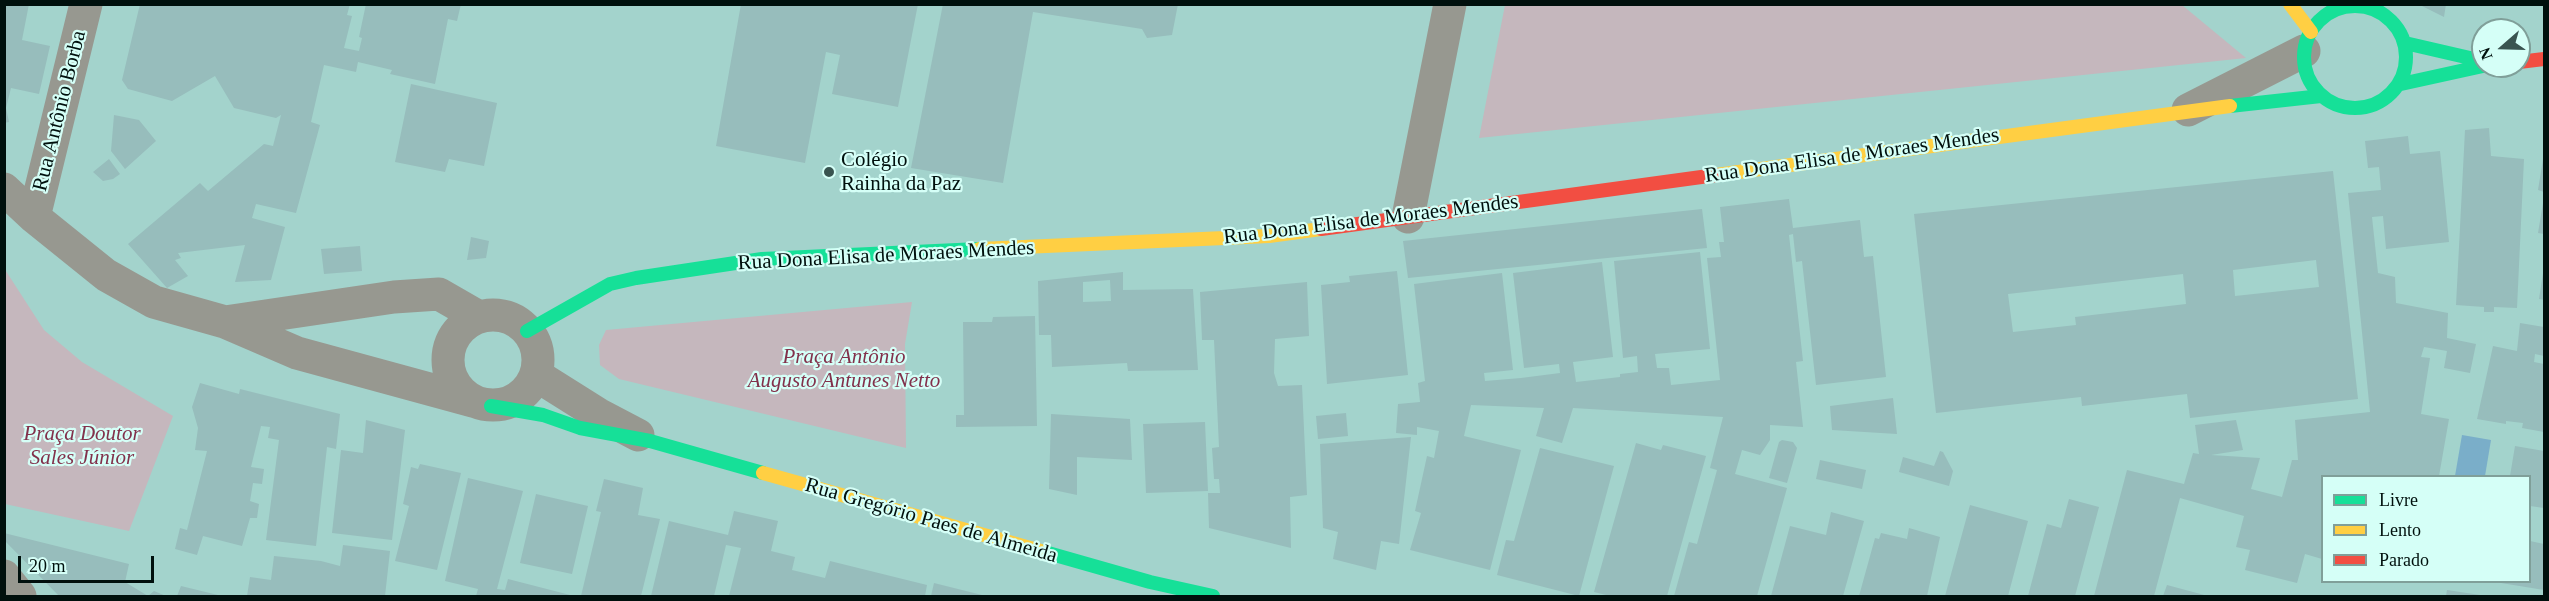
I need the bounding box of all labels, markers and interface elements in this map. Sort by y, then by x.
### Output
north arrow [2471,18,2531,78]
street label: Rua Antônio Borba [28,28,92,194]
text: N [2476,45,2495,62]
street label: Rua Dona Elisa de Moraes Mendes [1703,123,2001,189]
place label: Colégio Rainha da Paz [841,147,961,197]
marker: Colégio Rainha da Paz [822,165,836,179]
street label: Rua Dona Elisa de Moraes Mendes [1222,189,1520,251]
street label: Rua Dona Elisa de Moraes Mendes [737,236,1035,276]
park label: Praça Antônio Augusto Antunes Netto [748,344,940,394]
park label: Praça Doutor Sales Júnior [23,421,141,471]
street label: Rua Gregório Paes de Almeida [802,473,1060,569]
legend [2321,475,2531,583]
text: Livre [2379,490,2418,510]
text: Lento [2379,520,2421,540]
scale bar [21,544,158,582]
text: Parado [2379,550,2429,570]
text: 20 m [29,556,66,576]

